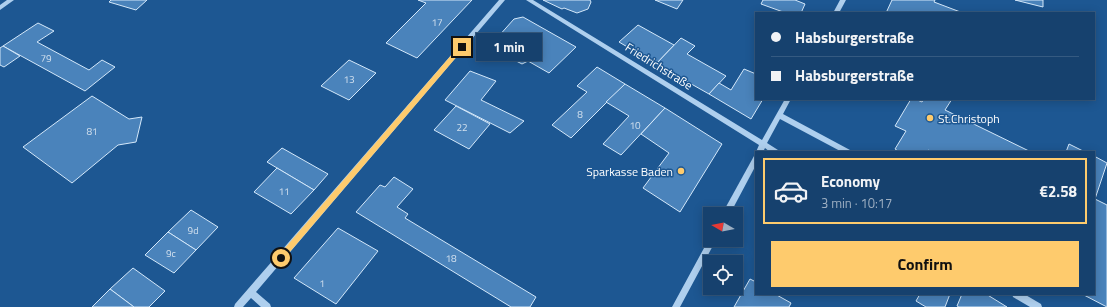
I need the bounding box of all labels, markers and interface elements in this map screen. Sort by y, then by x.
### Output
house number: 17 [431,15,443,30]
text: Habsburgerstraße [795,26,914,49]
callout: 1 min [476,33,542,61]
text: 1 min [493,37,525,57]
route end [453,38,471,56]
street label: Friedrichstraße [621,38,697,94]
house number: 79 [40,51,52,66]
text: Habsburgerstraße [795,64,914,87]
house number: 13 [343,72,355,87]
house number: 8 [577,107,583,122]
place label: St.Christoph [938,109,1000,128]
marker: St.Christoph [925,113,935,123]
house number: 10 [629,118,641,133]
house number: 22 [456,120,468,135]
house number: 81 [86,124,98,139]
place label: Sparkasse Baden [586,162,673,181]
marker: Sparkasse Baden [676,166,686,176]
text: Economy [821,170,880,193]
icon: car [773,173,809,209]
text: €2.58 [1040,180,1077,203]
house number: 11 [278,184,290,199]
text: 3 min · 10:17 [821,193,892,213]
north arrow [703,207,743,247]
map controls [703,207,743,295]
house number: 9d [188,223,198,238]
button: Confirm [771,241,1079,287]
house number: 9c [166,246,176,261]
route start [272,249,290,267]
house number: 18 [445,251,457,266]
button: locate [703,255,743,295]
house number: 1 [319,276,325,291]

